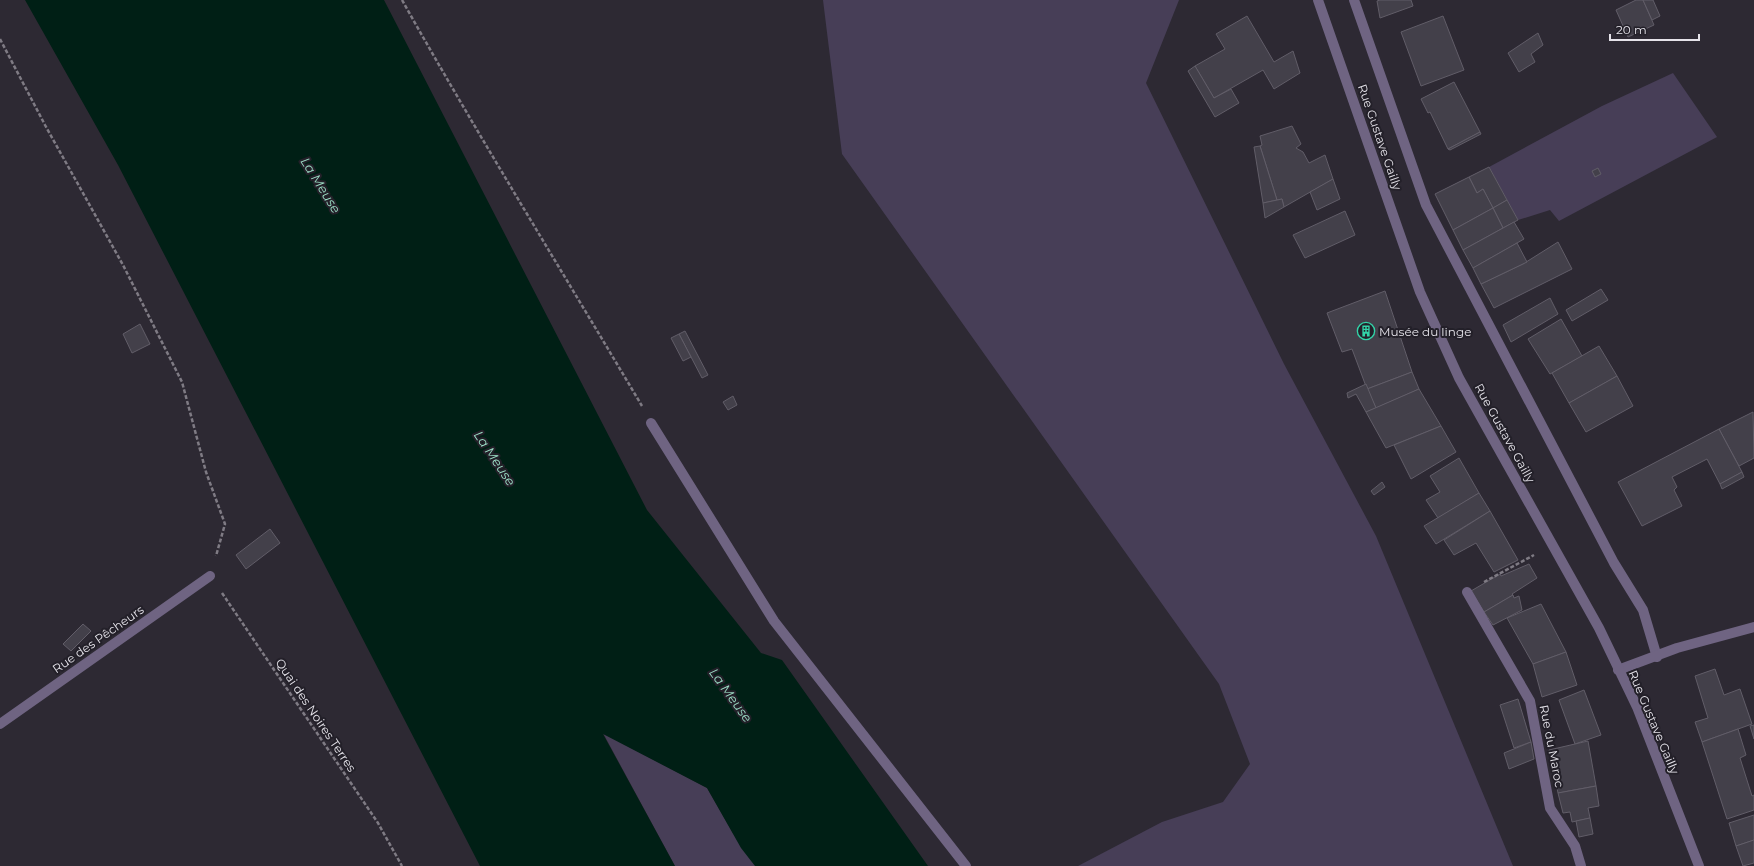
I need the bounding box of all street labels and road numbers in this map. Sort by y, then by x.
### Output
street label: Rue Gustave Gailly [1355,82,1405,192]
street label: Rue Gustave Gailly [1471,381,1539,486]
street label: Rue des Pêcheurs [49,602,147,676]
street label: Quai des Noires Terres [272,656,360,775]
street label: Rue Gustave Gailly [1625,668,1683,777]
street label: Rue du Maroc [1537,703,1567,789]

